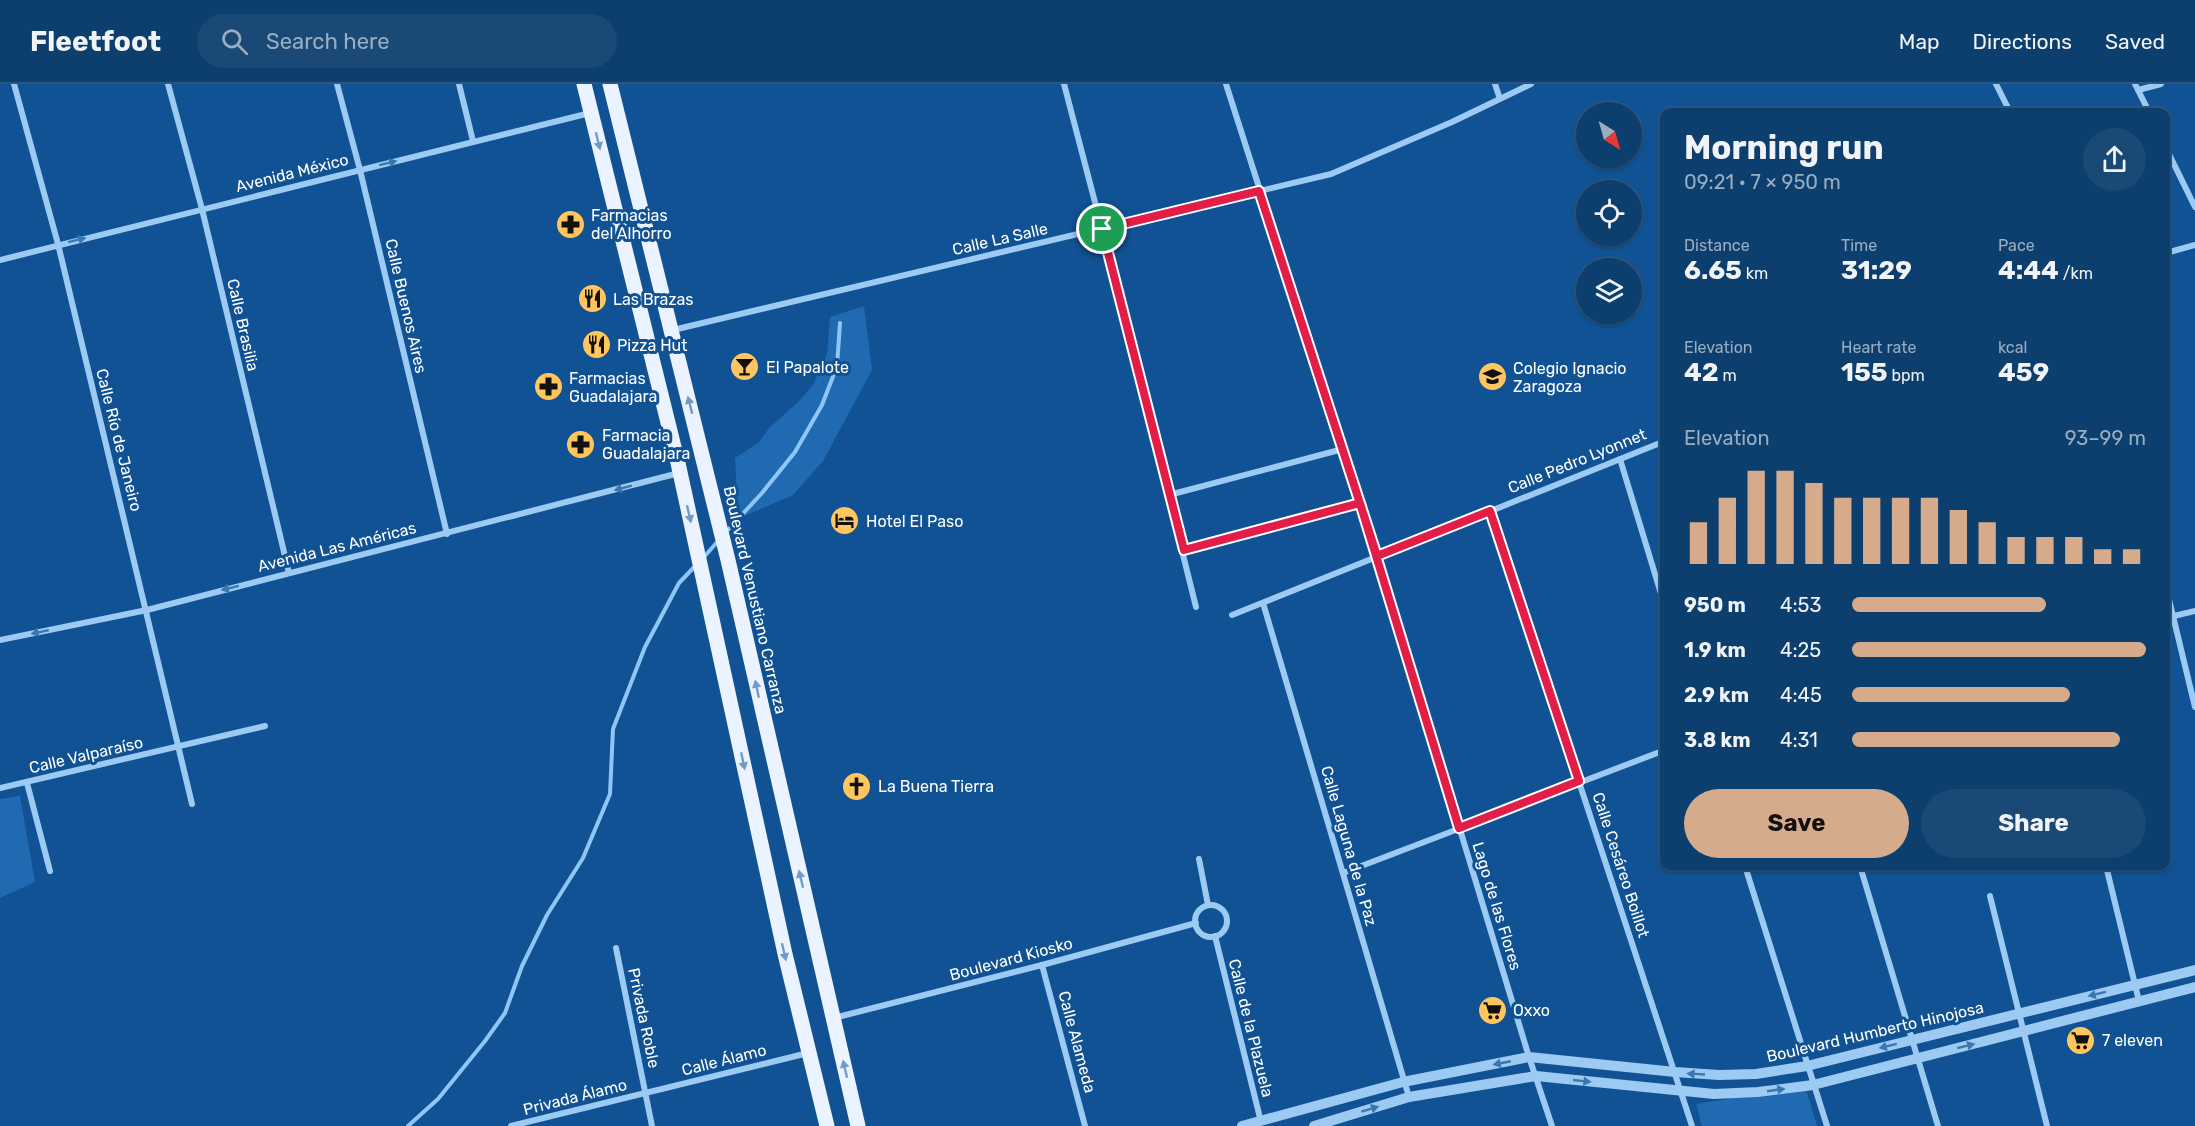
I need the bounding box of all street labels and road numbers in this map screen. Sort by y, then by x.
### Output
street label: Avenida México [234,150,350,196]
street label: Calle La Salle [950,219,1050,259]
street label: Calle Buenos Aires [381,237,431,375]
street label: Calle Brasilia [223,277,263,373]
street label: Calle Río de Janeiro [92,367,146,513]
street label: Calle Pedro Lyonnet [1505,425,1649,497]
street label: Boulevard Venustiano Carranza [720,484,790,716]
street label: Avenida Las Américas [256,518,418,576]
street label: Calle Valparaíso [27,733,145,777]
street label: Calle Laguna de la Paz [1317,764,1381,928]
street label: Calle Cesáreo Boillot [1589,790,1653,940]
street label: Lago de las Flores [1468,840,1526,972]
street label: Boulevard Kiosko [947,933,1075,985]
street label: Calle de la Plazuela [1225,957,1277,1099]
street label: Privada Roble [624,966,664,1070]
street label: Calle Alameda [1054,989,1100,1095]
street label: Boulevard Humberto Hinojosa [1765,998,1985,1066]
street label: Calle Álamo [680,1040,768,1080]
street label: Privada Álamo [521,1075,629,1119]

